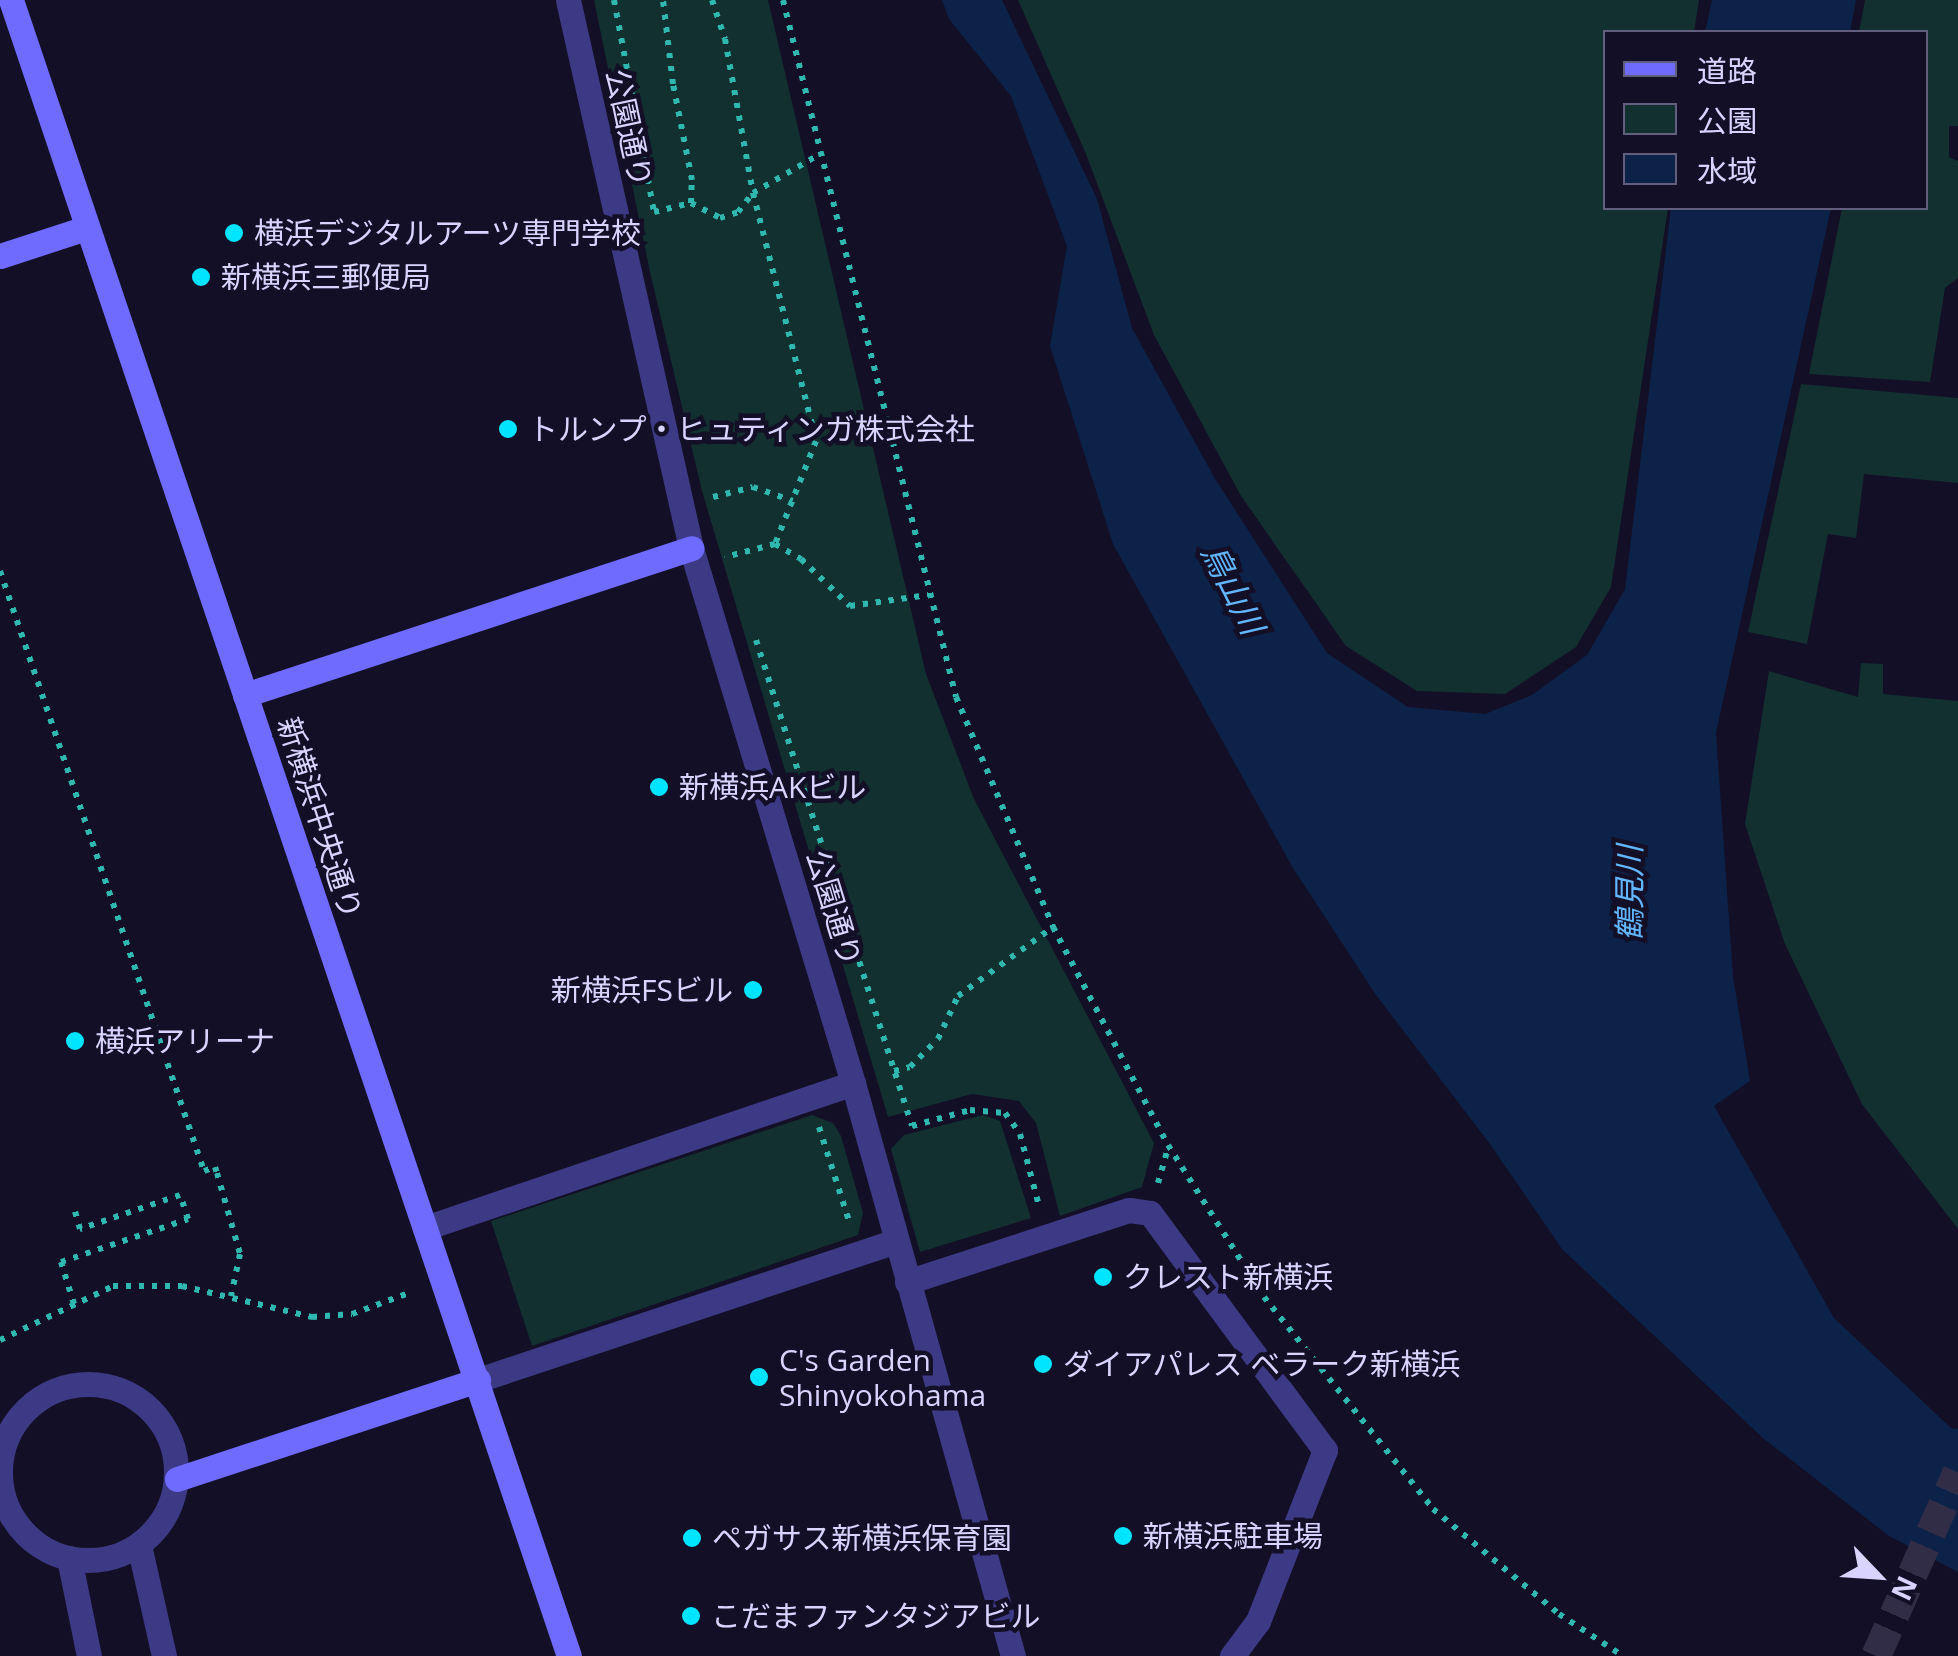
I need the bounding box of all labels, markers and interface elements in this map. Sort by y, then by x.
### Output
legend [1603,30,1928,210]
text: 道路 [1697,50,1757,91]
street label: 公園通り [599,66,659,190]
text: 公園 [1697,100,1757,141]
text: 水域 [1697,150,1757,191]
place label: 横浜デジタルアーツ専門学校 [254,215,642,251]
marker: 横浜デジタルアーツ専門学校 [223,222,245,244]
place label: 新横浜三郵便局 [221,259,431,295]
marker: 新横浜三郵便局 [190,266,212,288]
place label: トルンプ・ヒュティンガ株式会社 [528,411,978,447]
marker: トルンプ・ヒュティンガ株式会社 [497,418,519,440]
water label: 鳥山川 [1194,538,1272,640]
street label: 新横浜中央通り [270,713,370,923]
place label: 新横浜AKビル [679,769,866,805]
marker: 新横浜AKビル [648,776,670,798]
street label: 公園通り [799,845,869,971]
water label: 鶴見川 [1610,845,1648,941]
place label: 新横浜FSビル [551,972,733,1008]
marker: 新横浜FSビル [742,979,764,1001]
place label: 横浜アリーナ [95,1023,275,1059]
marker: 横浜アリーナ [64,1030,86,1052]
place label: クレスト新横浜 [1123,1259,1333,1295]
marker: クレスト新横浜 [1092,1266,1114,1288]
place label: C's Garden Shinyokohama [779,1342,986,1412]
place label: ダイアパレス ベラーク新横浜 [1063,1346,1461,1382]
marker: ダイアパレス ベラーク新横浜 [1032,1353,1054,1375]
marker: C's Garden Shinyokohama [748,1366,770,1388]
place label: 新横浜駐車場 [1143,1518,1323,1554]
place label: ペガサス新横浜保育園 [712,1520,1012,1556]
marker: 新横浜駐車場 [1112,1525,1134,1547]
north arrow [1828,1526,1928,1626]
marker: ペガサス新横浜保育園 [681,1527,703,1549]
text: N [1883,1570,1927,1607]
place label: こだまファンタジアビル [711,1598,1041,1634]
marker: こだまファンタジアビル [680,1605,702,1627]

